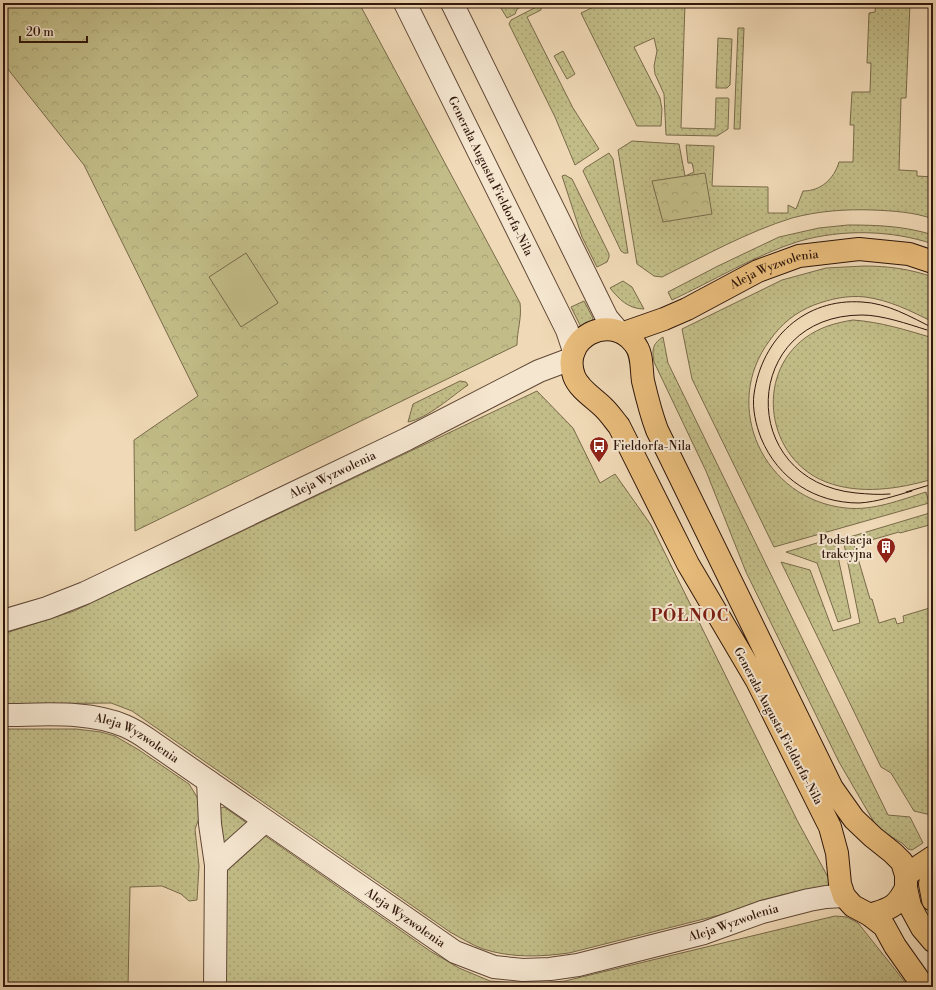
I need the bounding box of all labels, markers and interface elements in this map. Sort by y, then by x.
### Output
scale bar [20,18,87,44]
text: 20 m [26,25,54,40]
street label: Generała Augusta Fieldorfa-Nila [445,94,537,259]
street label: Aleja Wyzwolenia [726,246,820,293]
bus stop icon: Fieldorfa-Nila [588,435,610,463]
place label: Fieldorfa-Nila [613,439,692,454]
street label: Aleja Wyzwolenia [286,447,379,502]
place label: Podstacja trakcyjna [819,533,873,562]
building icon: Podstacja trakcyjna [875,536,897,564]
district label: PÓŁNOC [651,604,729,626]
street label: Generała Augusta Fieldorfa-Nila [730,645,826,808]
street label: Aleja Wyzwolenia [92,710,183,767]
street label: Aleja Wyzwolenia [361,884,449,951]
street label: Aleja Wyzwolenia [686,900,781,944]

